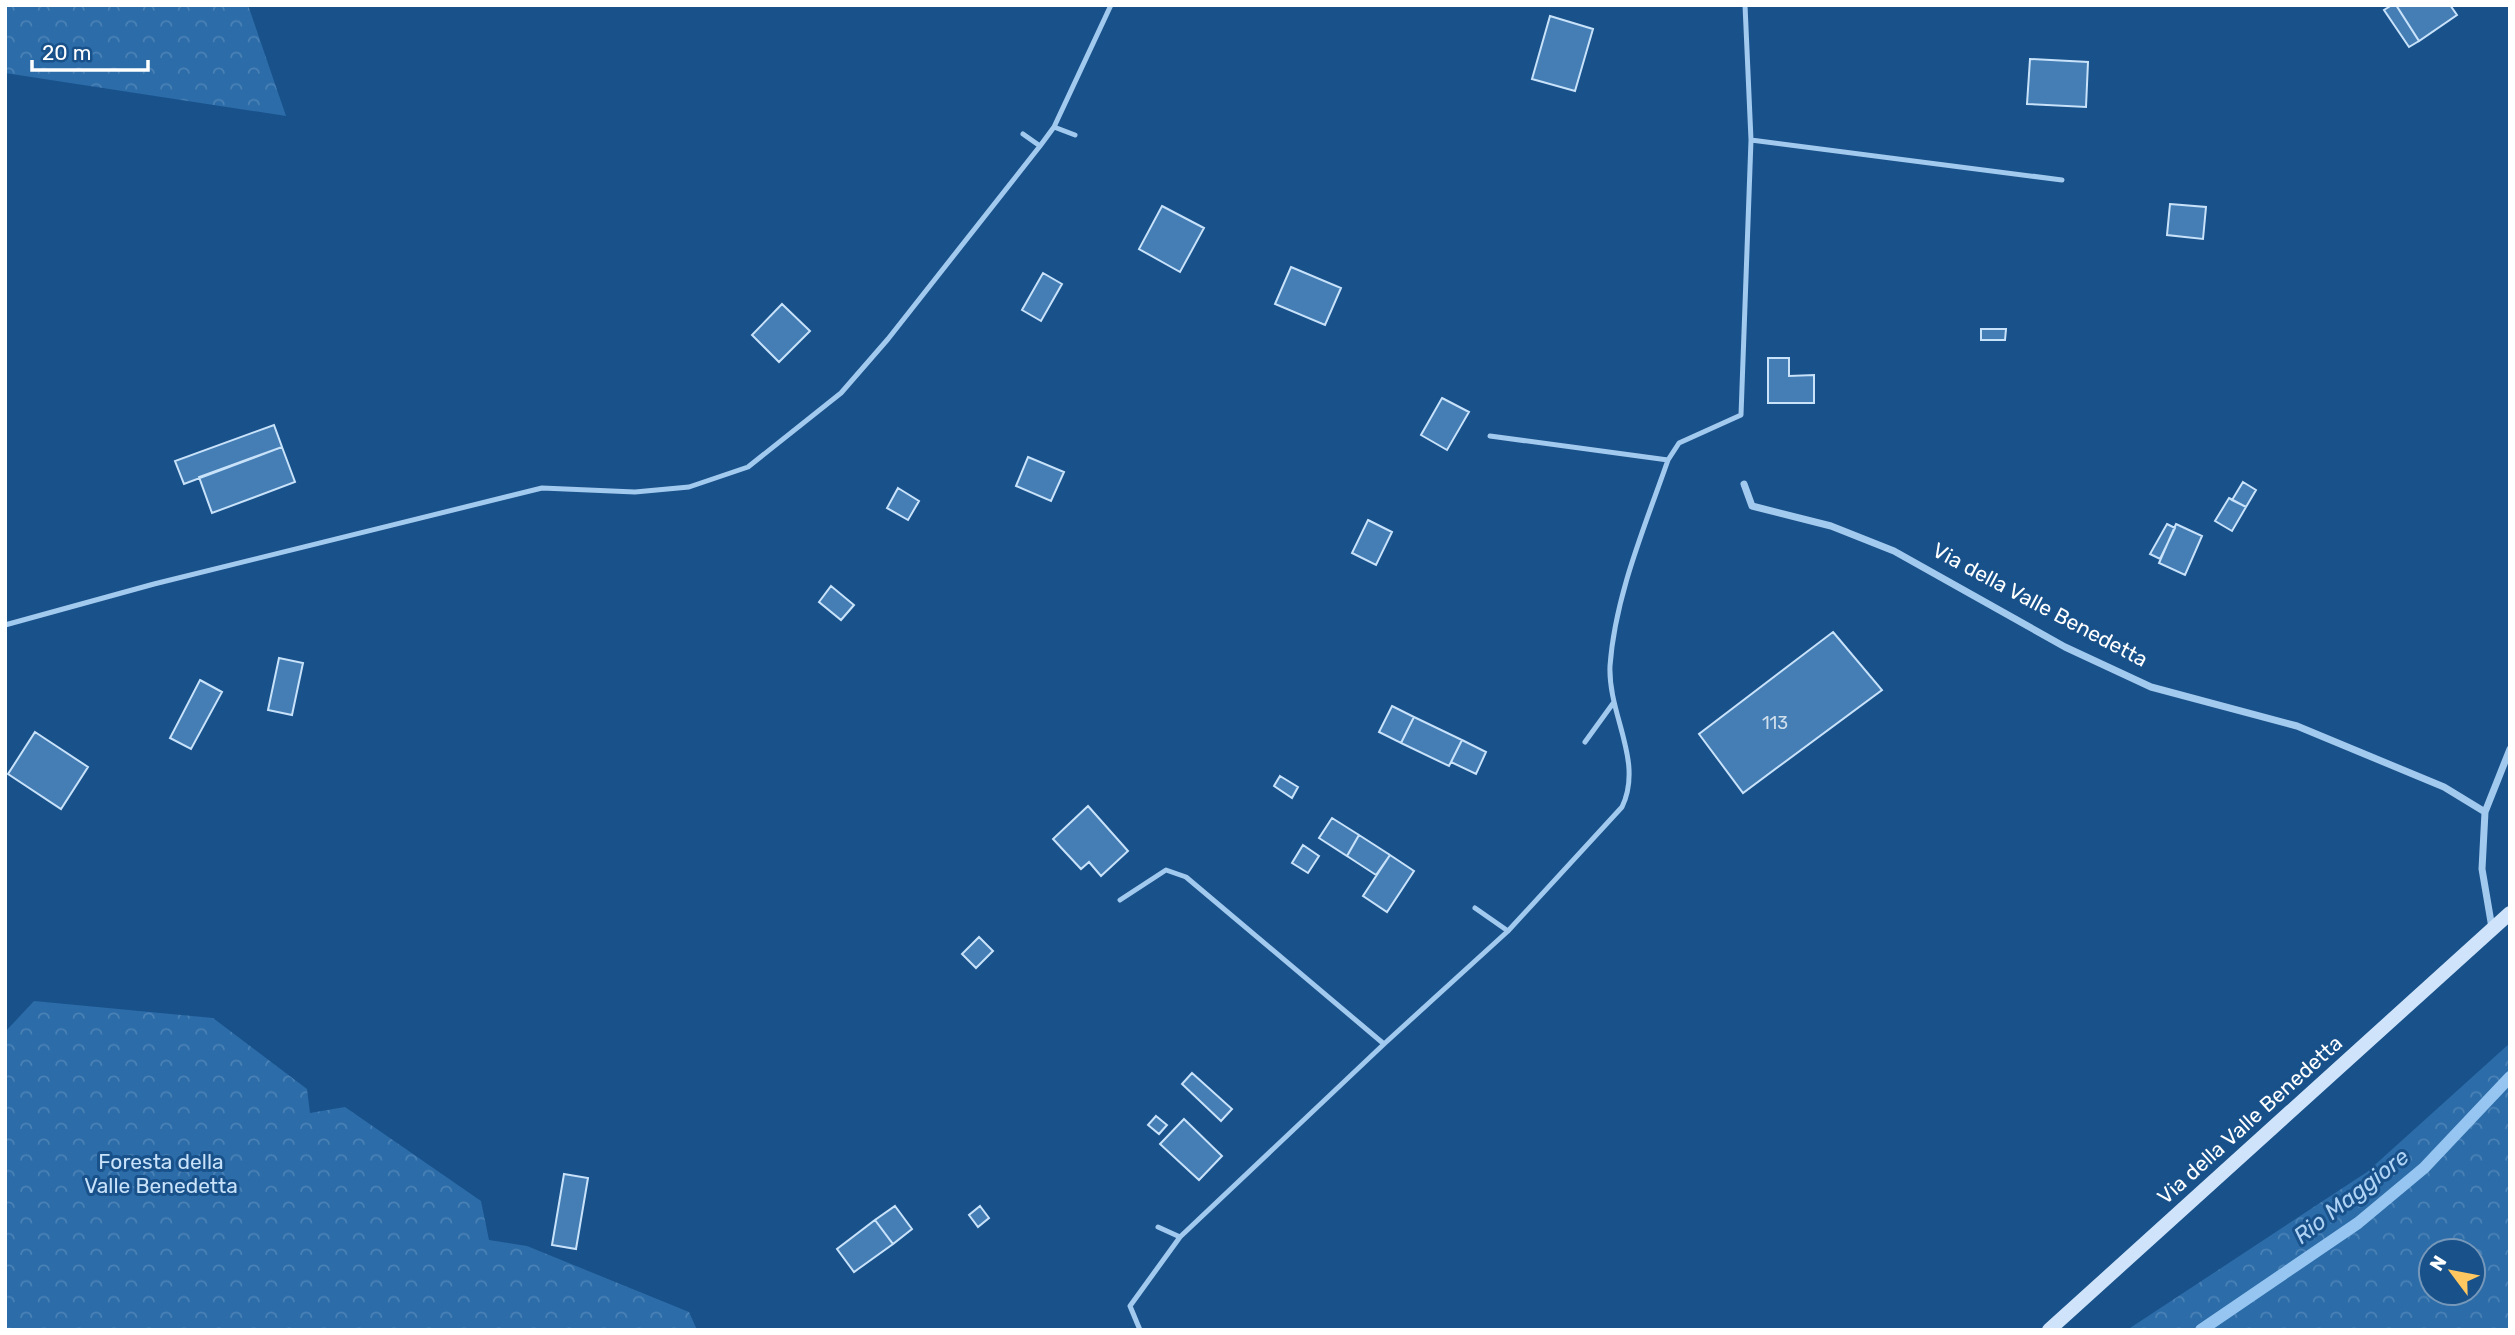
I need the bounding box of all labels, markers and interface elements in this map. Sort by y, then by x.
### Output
scale bar [32,28,147,72]
text: 20 m [42,40,91,65]
street label: Via della Valle Benedetta [1928,537,2152,672]
house number: 113 [1762,712,1788,734]
street label: Via della Valle Benedetta [2152,1030,2347,1209]
water label: Rio Maggiore [2288,1142,2414,1250]
park label: Foresta della Valle Benedetta [84,1149,238,1198]
north arrow [2417,1237,2487,1307]
text: N [2425,1251,2451,1275]

